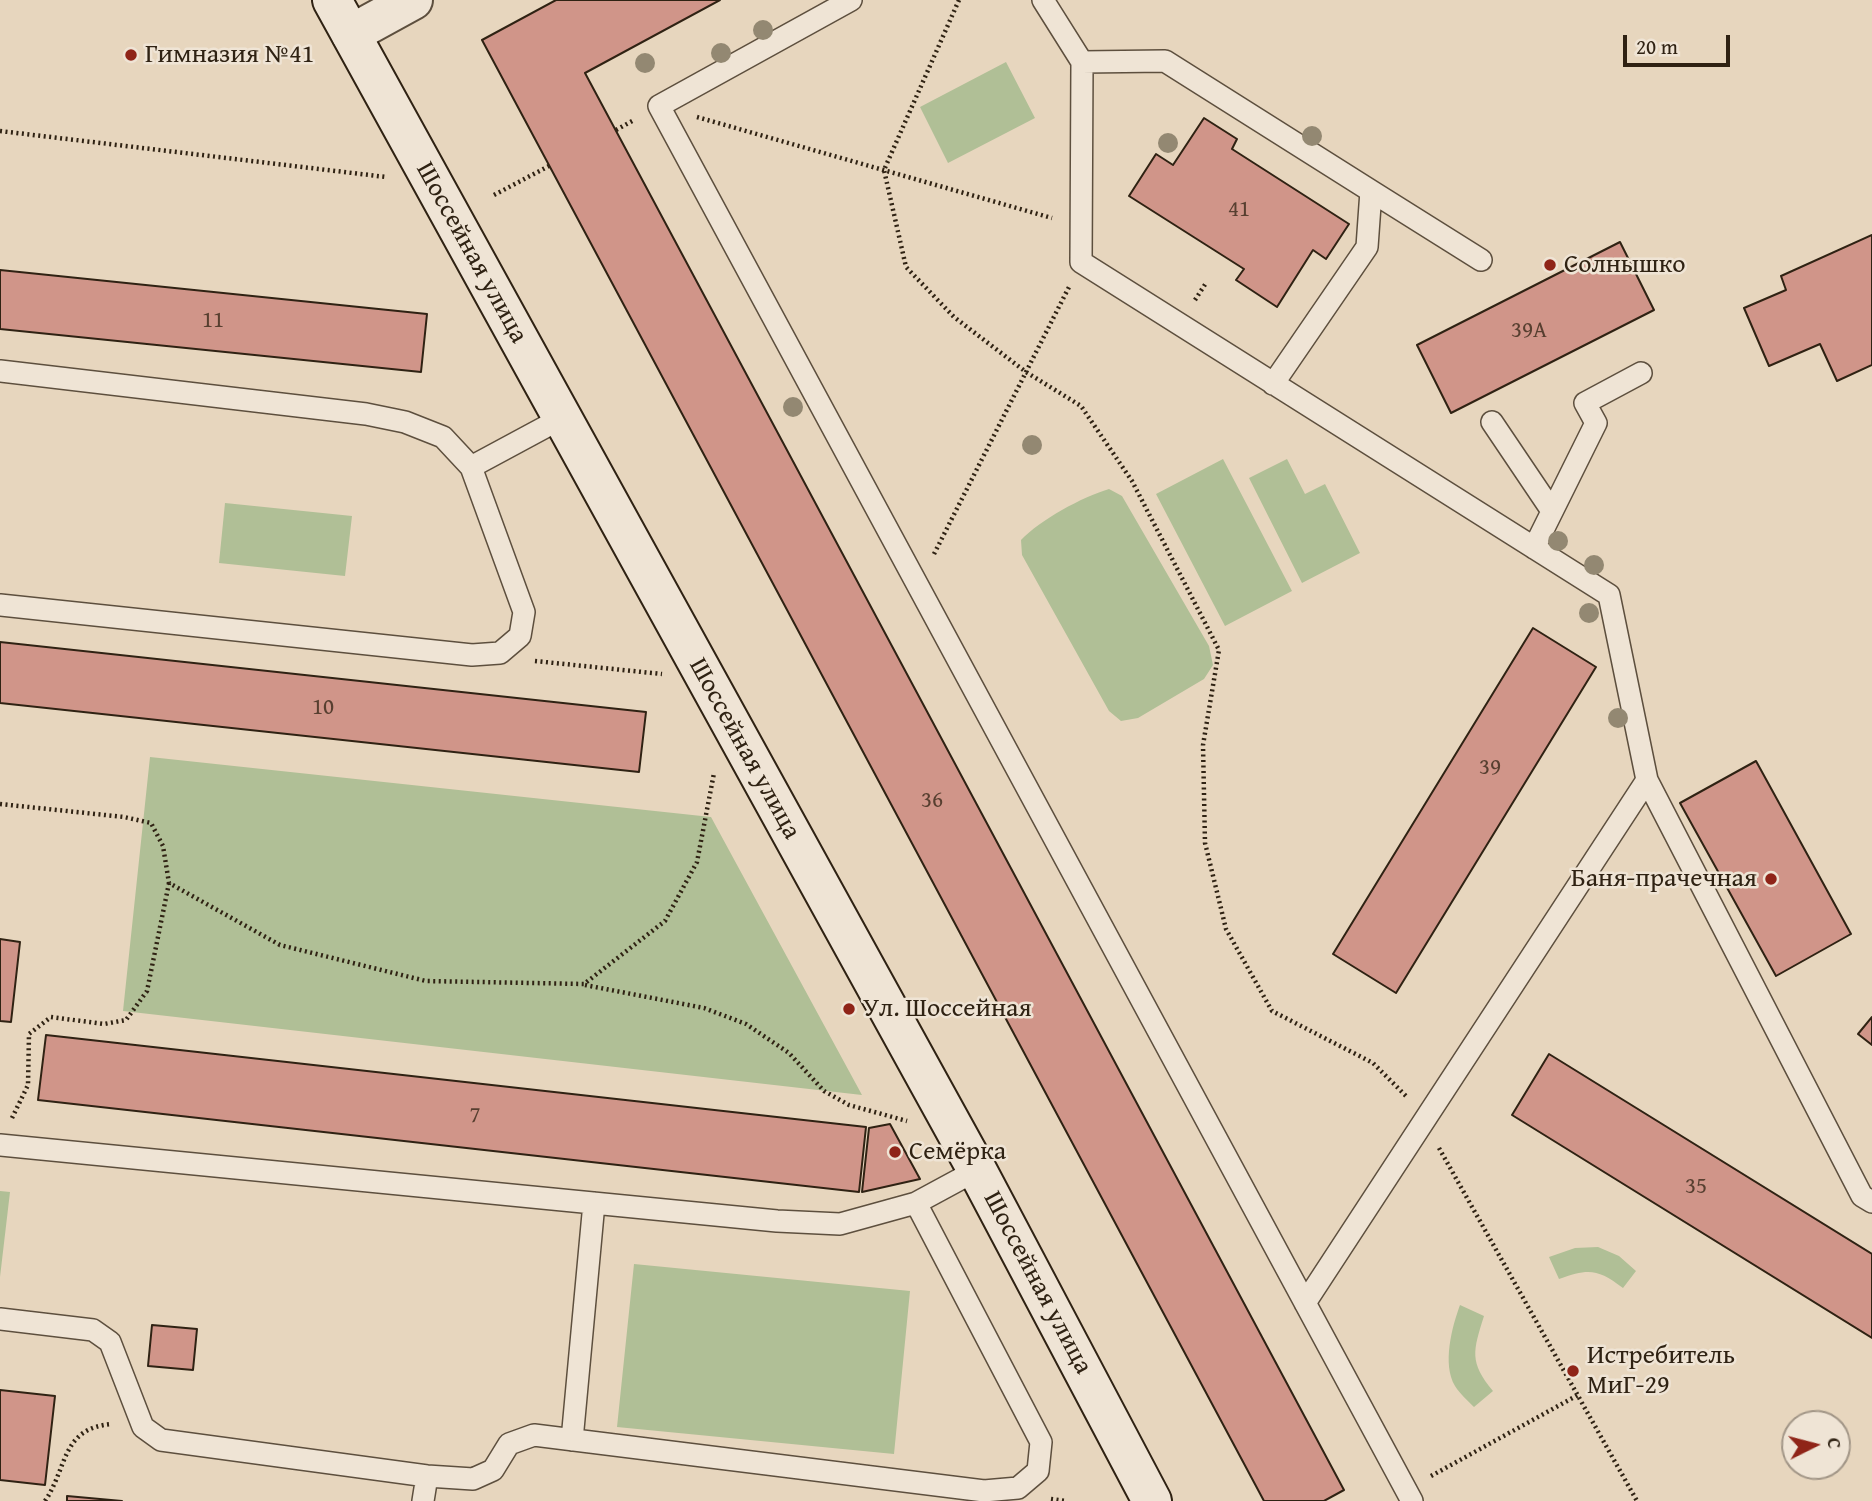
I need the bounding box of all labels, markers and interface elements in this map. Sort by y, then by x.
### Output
scale bar [1627,21,1734,65]
text: 20 m [1636,31,1678,62]
place label: Гимназия №41 [145,39,314,71]
marker: Гимназия №41 [123,47,139,63]
street label: Шоссейная улица [408,157,534,349]
house number: 41 [1228,196,1250,224]
place label: Солнышко [1564,249,1686,281]
marker: Солнышко [1542,257,1558,273]
house number: 11 [202,307,224,335]
house number: 39А [1511,317,1547,345]
street label: Шоссейная улица [681,653,807,845]
house number: 10 [312,694,334,722]
house number: 39 [1479,754,1501,782]
house number: 36 [921,787,943,815]
place label: Баня-прачечная [1571,863,1757,895]
marker: Баня-прачечная [1763,871,1779,887]
place label: Ул. Шоссейная [863,993,1032,1025]
marker: Ул. Шоссейная [841,1001,857,1017]
house number: 7 [469,1102,481,1130]
place label: Семёрка [909,1136,1006,1168]
marker: Семёрка [887,1144,903,1160]
house number: 35 [1685,1173,1707,1201]
street label: Шоссейная улица [976,1186,1098,1380]
place label: Истребитель МиГ-29 [1587,1340,1735,1402]
marker: Истребитель МиГ-29 [1565,1363,1581,1379]
north arrow [1781,1410,1851,1480]
text: С [1820,1436,1849,1450]

